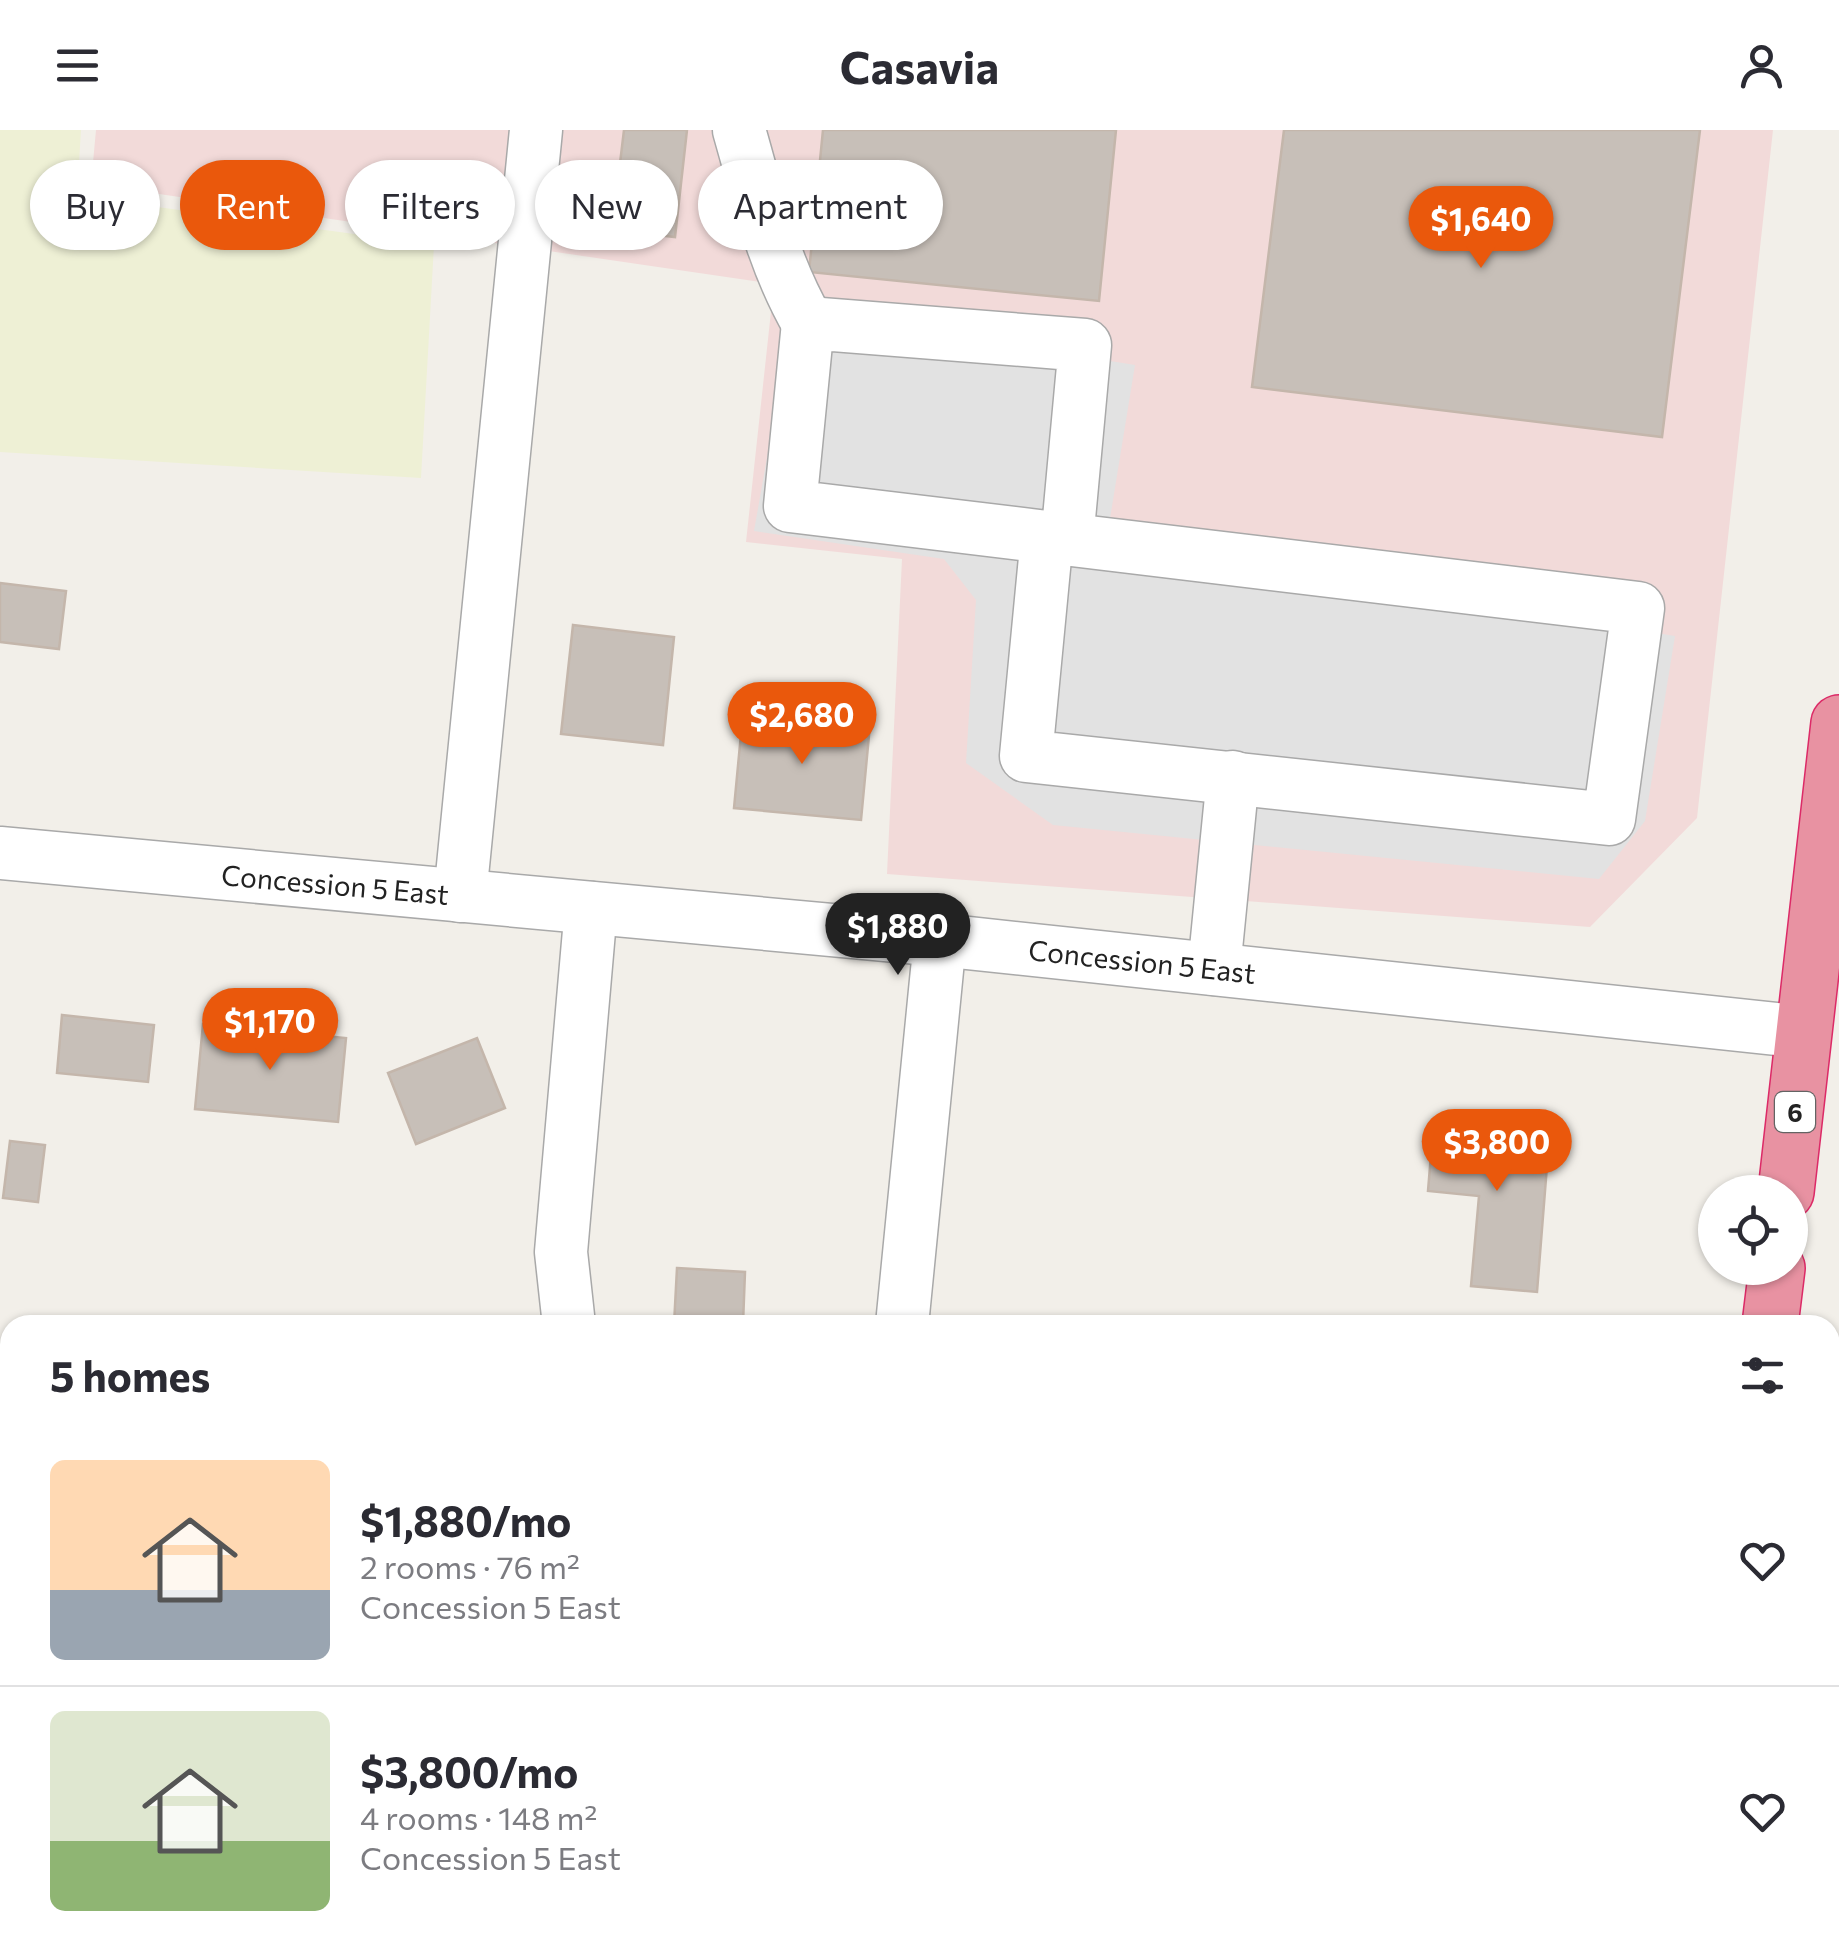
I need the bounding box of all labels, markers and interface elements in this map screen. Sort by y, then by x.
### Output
icon: menu [50,38,105,93]
text: Casavia [840,38,999,93]
icon: person [1734,38,1789,93]
chip: Buy [30,160,160,250]
chip: Rent [180,160,325,250]
chip: Filters [345,160,515,250]
chip: New [535,160,678,250]
chip: Apartment [698,160,943,250]
pin: $1,640 [1400,186,1562,271]
text: $1,640 [1430,198,1532,238]
pin: $2,680 [721,682,883,767]
text: $2,680 [750,694,854,734]
street label: Concession 5 East [220,857,450,911]
pin: $1,880 [817,893,979,978]
text: $1,880 [847,905,949,945]
street label: Concession 5 East [1027,932,1257,990]
pin: $1,170 [189,988,351,1073]
text: $1,170 [224,1000,316,1040]
road number: 6 [1775,1092,1815,1132]
pin: $3,800 [1416,1109,1578,1194]
text: $3,800 [1444,1121,1550,1161]
map controls [1698,1175,1808,1285]
button: locate [1698,1175,1808,1285]
icon: filters [1735,1348,1790,1403]
text: 5 homes [50,1349,210,1401]
text: $1,880/mo [360,1494,571,1546]
icon: home [130,1500,250,1620]
icon: heart [1735,1533,1790,1588]
text: 2 rooms · 76 m² [360,1546,580,1586]
text: Concession 5 East [360,1586,621,1626]
text: $3,800/mo [360,1745,578,1797]
icon: home [130,1751,250,1871]
icon: heart [1735,1784,1790,1839]
text: 4 rooms · 148 m² [360,1797,597,1837]
text: Concession 5 East [360,1837,621,1877]

